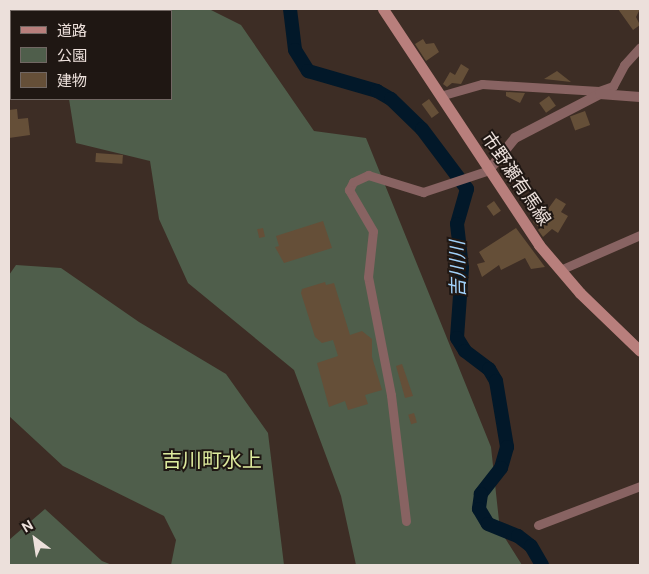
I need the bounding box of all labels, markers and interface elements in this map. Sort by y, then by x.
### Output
legend [10,10,172,100]
text: 道路 [57,21,87,41]
text: 公園 [57,46,87,66]
text: 建物 [57,71,87,91]
street label: 市野瀬有馬線 [477,128,555,230]
water label: 吉川川 [446,240,470,298]
district label: 吉川町水上 [162,448,262,472]
north arrow [10,514,60,564]
text: N [18,516,36,536]

